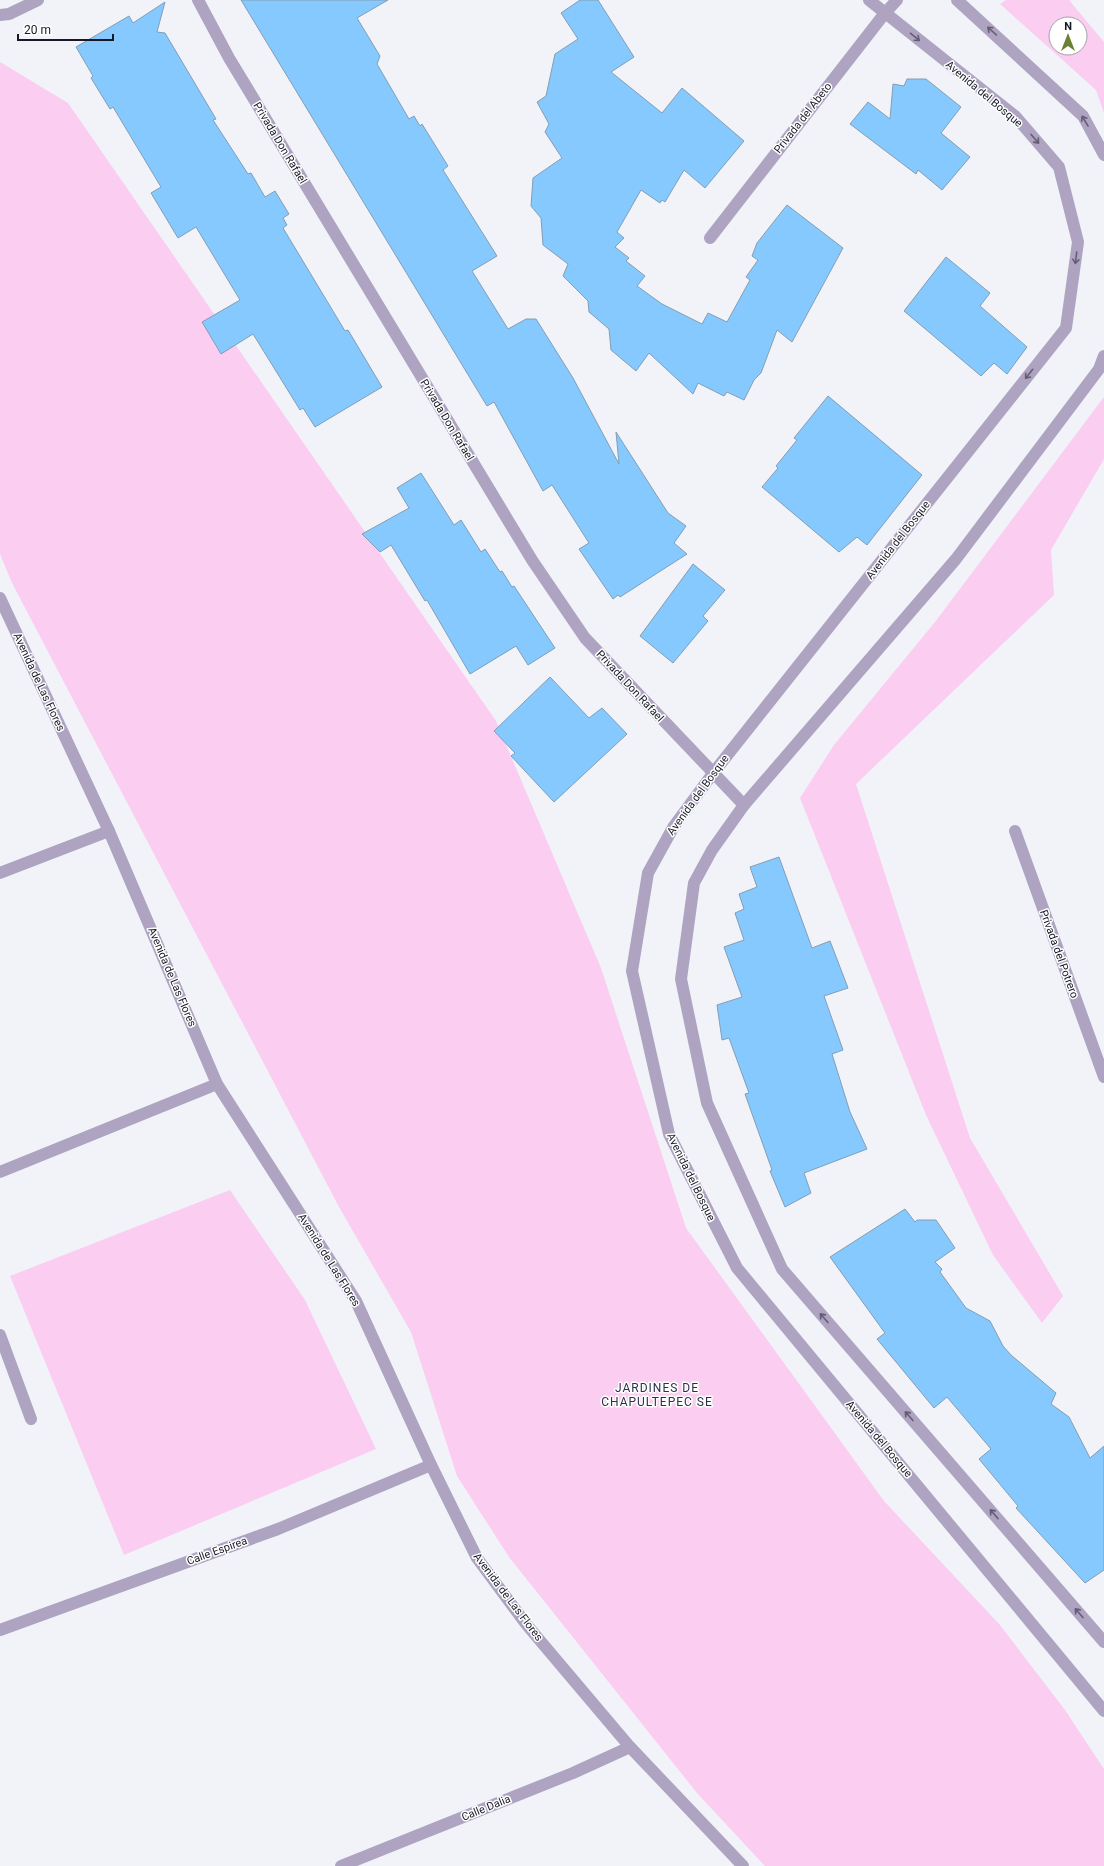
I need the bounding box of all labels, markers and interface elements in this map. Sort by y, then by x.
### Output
scale bar [18,16,113,42]
north arrow [1048,16,1088,56]
text: N [1064,20,1072,33]
text: 20 m [24,23,51,37]
one-way arrow [986,27,997,36]
one-way arrow [910,33,921,41]
street label: Avenida del Bosque [943,58,1025,130]
street label: Privada del Abeto [771,80,835,156]
street label: Privada Don Rafael [251,100,309,186]
one-way arrow [1081,115,1089,127]
one-way arrow [1030,134,1039,144]
one-way arrow [1072,251,1079,264]
one-way arrow [1025,369,1034,380]
street label: Privada Don Rafael [418,377,476,463]
street label: Avenida del Bosque [863,498,933,582]
street label: Avenida de Las Flores [11,631,68,733]
street label: Privada Don Rafael [594,648,666,724]
street label: Avenida del Bosque [665,752,732,838]
street label: Privada del Potrero [1037,908,1081,1000]
street label: Avenida de Las Flores [145,925,199,1029]
street label: Avenida del Bosque [664,1131,718,1223]
street label: Avenida de Las Flores [295,1211,363,1309]
one-way arrow [819,1312,828,1323]
district label: JARDINES DE CHAPULTEPEC SE [601,1381,713,1409]
street label: Avenida del Bosque [843,1398,915,1480]
one-way arrow [904,1411,913,1421]
one-way arrow [989,1509,998,1520]
street label: Calle Espirea [185,1534,249,1568]
street label: Avenida de Las Flores [471,1550,546,1644]
one-way arrow [1074,1608,1083,1618]
street label: Calle Dalia [460,1792,512,1824]

